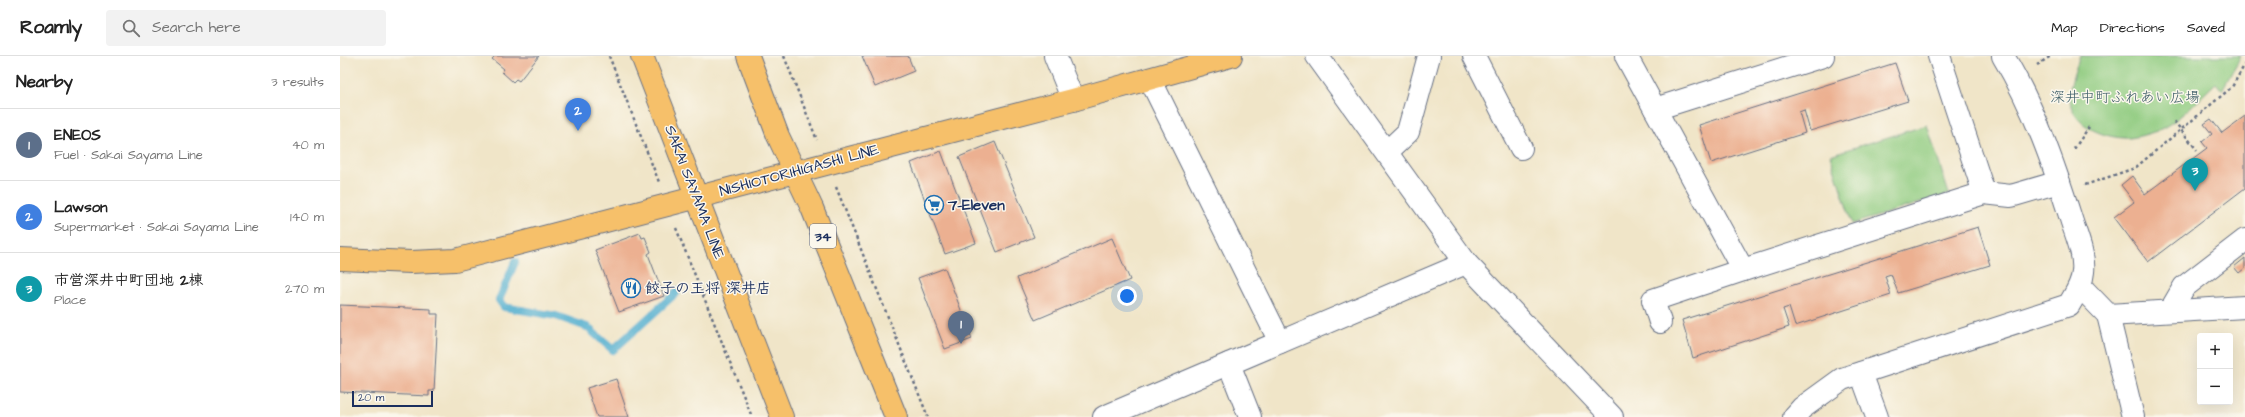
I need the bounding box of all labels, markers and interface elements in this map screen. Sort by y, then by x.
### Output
search box [106,10,386,46]
text: Roamly [20,14,82,41]
icon: search [120,17,142,39]
text: Search here [152,17,241,38]
text: Map [2051,18,2078,38]
text: Directions [2100,18,2165,38]
text: Saved [2187,18,2225,38]
text: Nearby [16,70,73,94]
text: 3 results [271,73,324,91]
park label: 深井中町ふれあい広場 [2050,87,2200,108]
pin: 2 [565,98,591,131]
street label: SAKAI SAYAMA LINE [659,122,730,262]
text: ENEOS [54,125,101,146]
text: 1 [28,136,30,154]
text: 40 m [292,136,324,154]
street label: NISHIOTORIHIGASHI LINE [717,139,881,202]
text: Fuel · Sakai Sayama Line [54,146,203,164]
pin: 3 [2182,158,2208,191]
supermarket icon: 7-Eleven [923,194,945,216]
place label: 7-Eleven [947,195,1005,216]
text: Lawson [54,197,108,218]
text: 2 [25,208,33,226]
text: 140 m [290,208,324,226]
text: Supermarket · Sakai Sayama Line [54,218,259,236]
road number: 34 [810,224,836,248]
text: 市営深井中町団地 2棟 [54,270,204,291]
restaurant icon: 餃子の王将 深井店 [620,277,642,299]
place label: 餃子の王将 深井店 [645,278,771,299]
text: 3 [26,280,32,298]
text: 270 m [285,280,324,298]
your location [1117,286,1137,306]
text: Place [54,291,86,309]
pin: 1 [948,311,974,344]
map controls [2197,333,2233,405]
button: + [2197,333,2233,369]
button: − [2197,369,2233,405]
scale bar [352,389,433,408]
text: 20 m [358,390,384,405]

